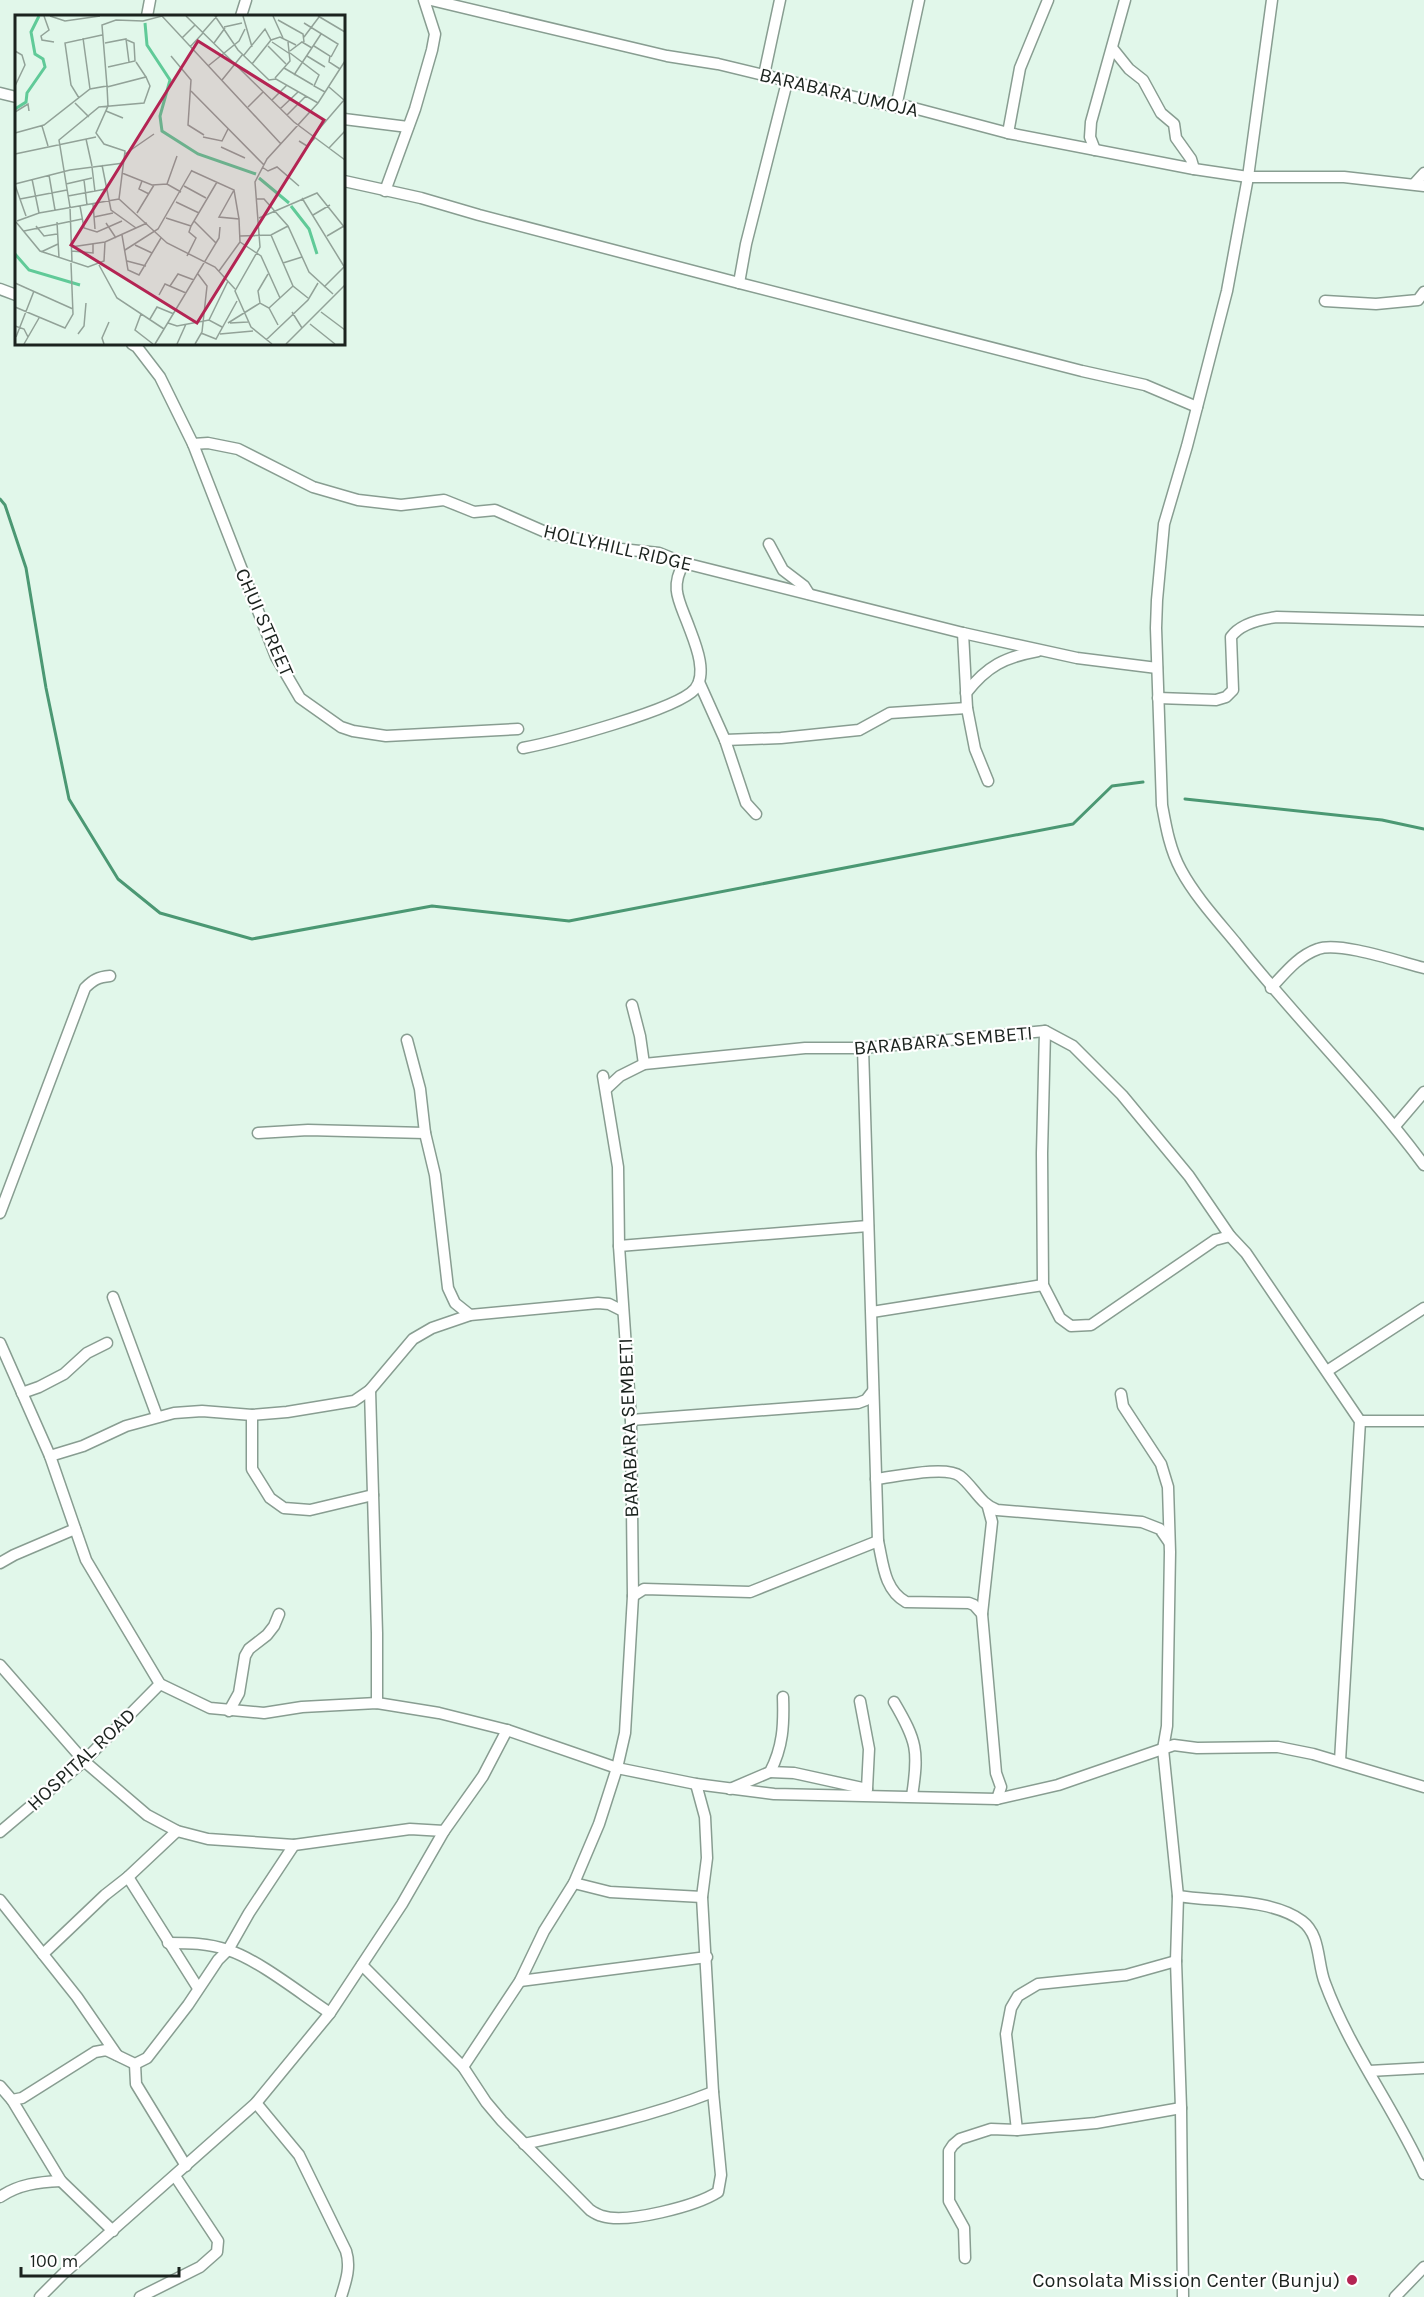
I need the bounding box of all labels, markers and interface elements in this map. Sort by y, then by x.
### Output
inset map [15,15,345,345]
street label: BARABARA UMOJA [757,63,921,122]
street label: HOLLYHILL RIDGE [541,519,695,576]
street label: CHUI STREET [230,565,299,680]
street label: BARABARA SEMBETI [853,1021,1034,1060]
street label: BARABARA SEMBETI [614,1338,643,1518]
street label: HOSPITAL ROAD [22,1703,140,1815]
scale bar [21,2240,178,2278]
text: 100 m [30,2250,78,2272]
place label: Consolata Mission Center (Bunju) [1032,2269,1340,2292]
marker: Consolata Mission Center (Bunju) [1345,2273,1359,2287]

